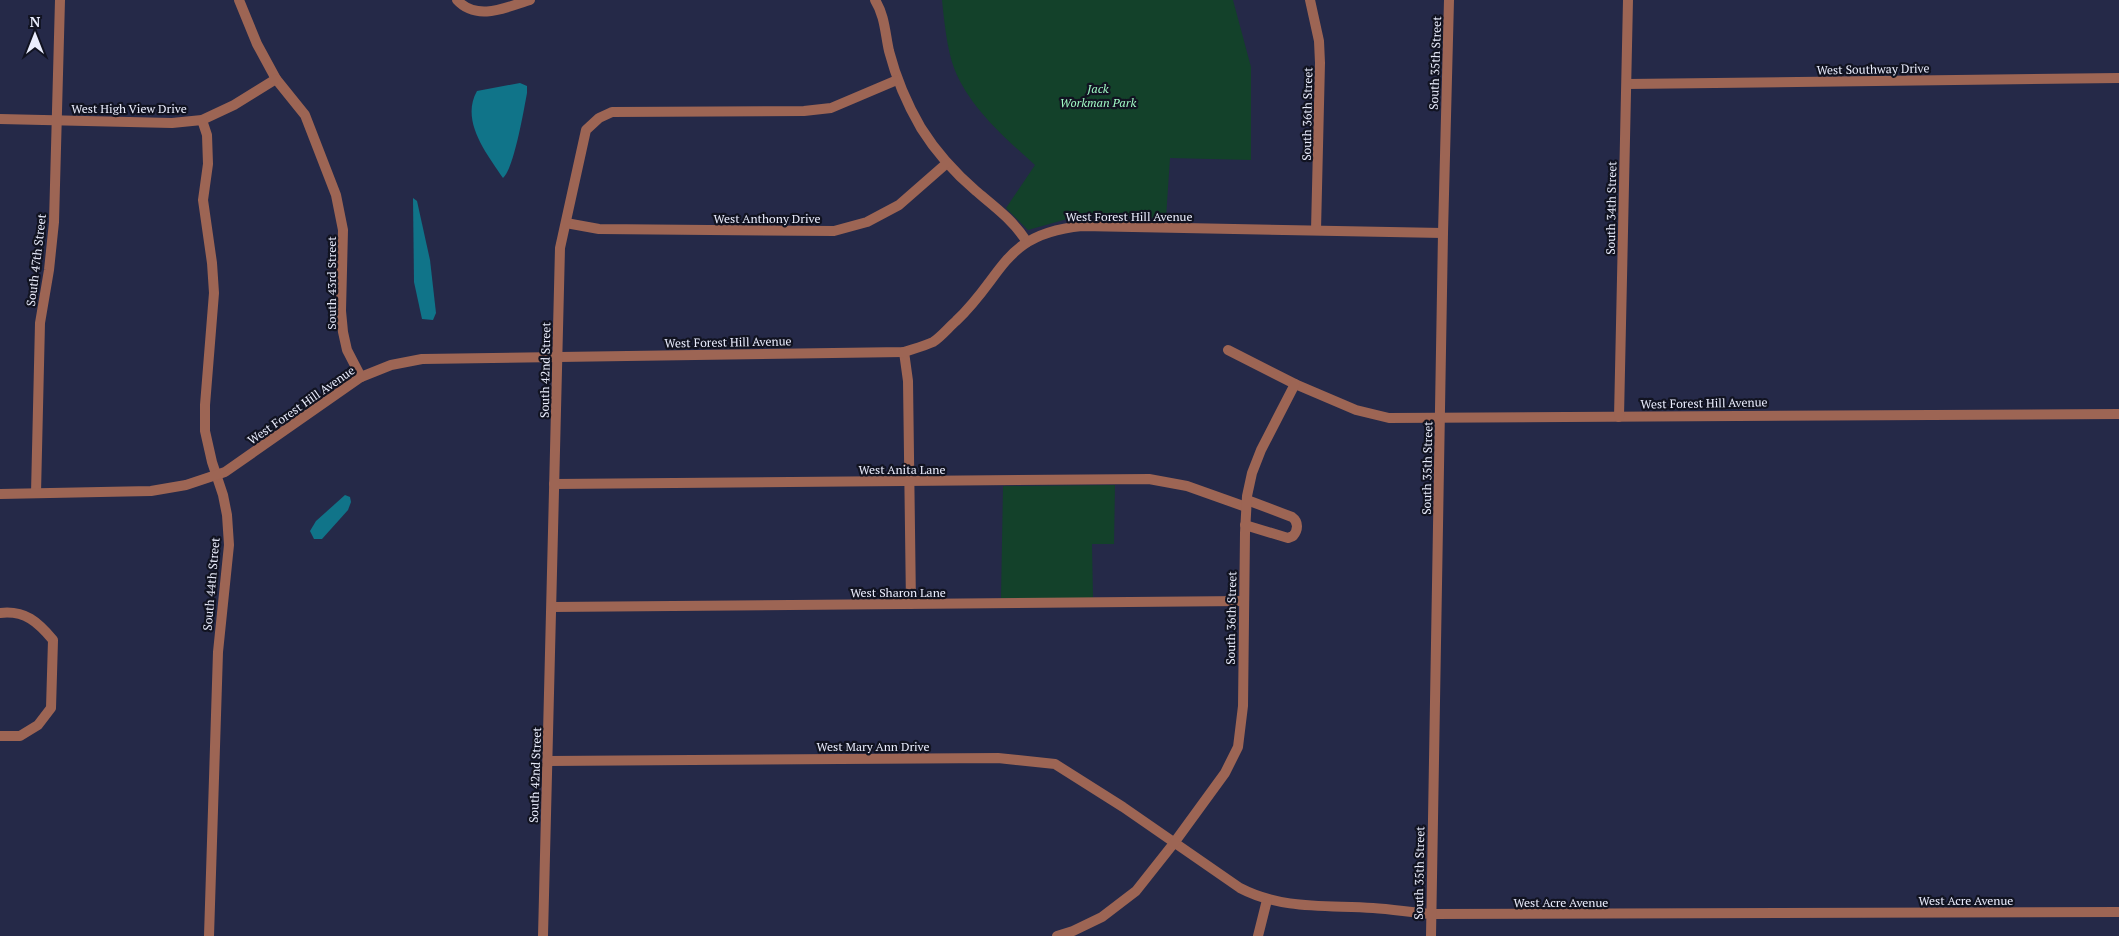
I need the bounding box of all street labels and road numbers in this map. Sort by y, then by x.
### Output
street label: South 35th Street [1426,15,1444,110]
street label: West Southway Drive [1816,61,1930,77]
street label: South 36th Street [1299,67,1315,161]
street label: West High View Drive [71,101,187,116]
street label: South 34th Street [1603,161,1619,255]
street label: West Forest Hill Avenue [1066,209,1192,224]
street label: West Anthony Drive [714,211,820,226]
street label: South 47th Street [23,212,49,307]
street label: South 43rd Street [324,236,339,330]
street label: South 42nd Street [537,321,553,418]
street label: West Forest Hill Avenue [664,333,792,351]
street label: West Forest Hill Avenue [245,362,357,448]
street label: West Forest Hill Avenue [1640,394,1768,412]
street label: South 35th Street [1419,421,1435,515]
street label: West Anita Lane [859,462,945,477]
street label: South 44th Street [199,536,223,631]
street label: South 36th Street [1223,571,1239,665]
street label: West Sharon Lane [850,585,946,600]
street label: South 42nd Street [526,726,544,823]
street label: West Mary Ann Drive [816,739,930,754]
street label: South 35th Street [1411,826,1427,920]
street label: West Acre Avenue [1919,893,2013,908]
street label: West Acre Avenue [1514,895,1608,910]

